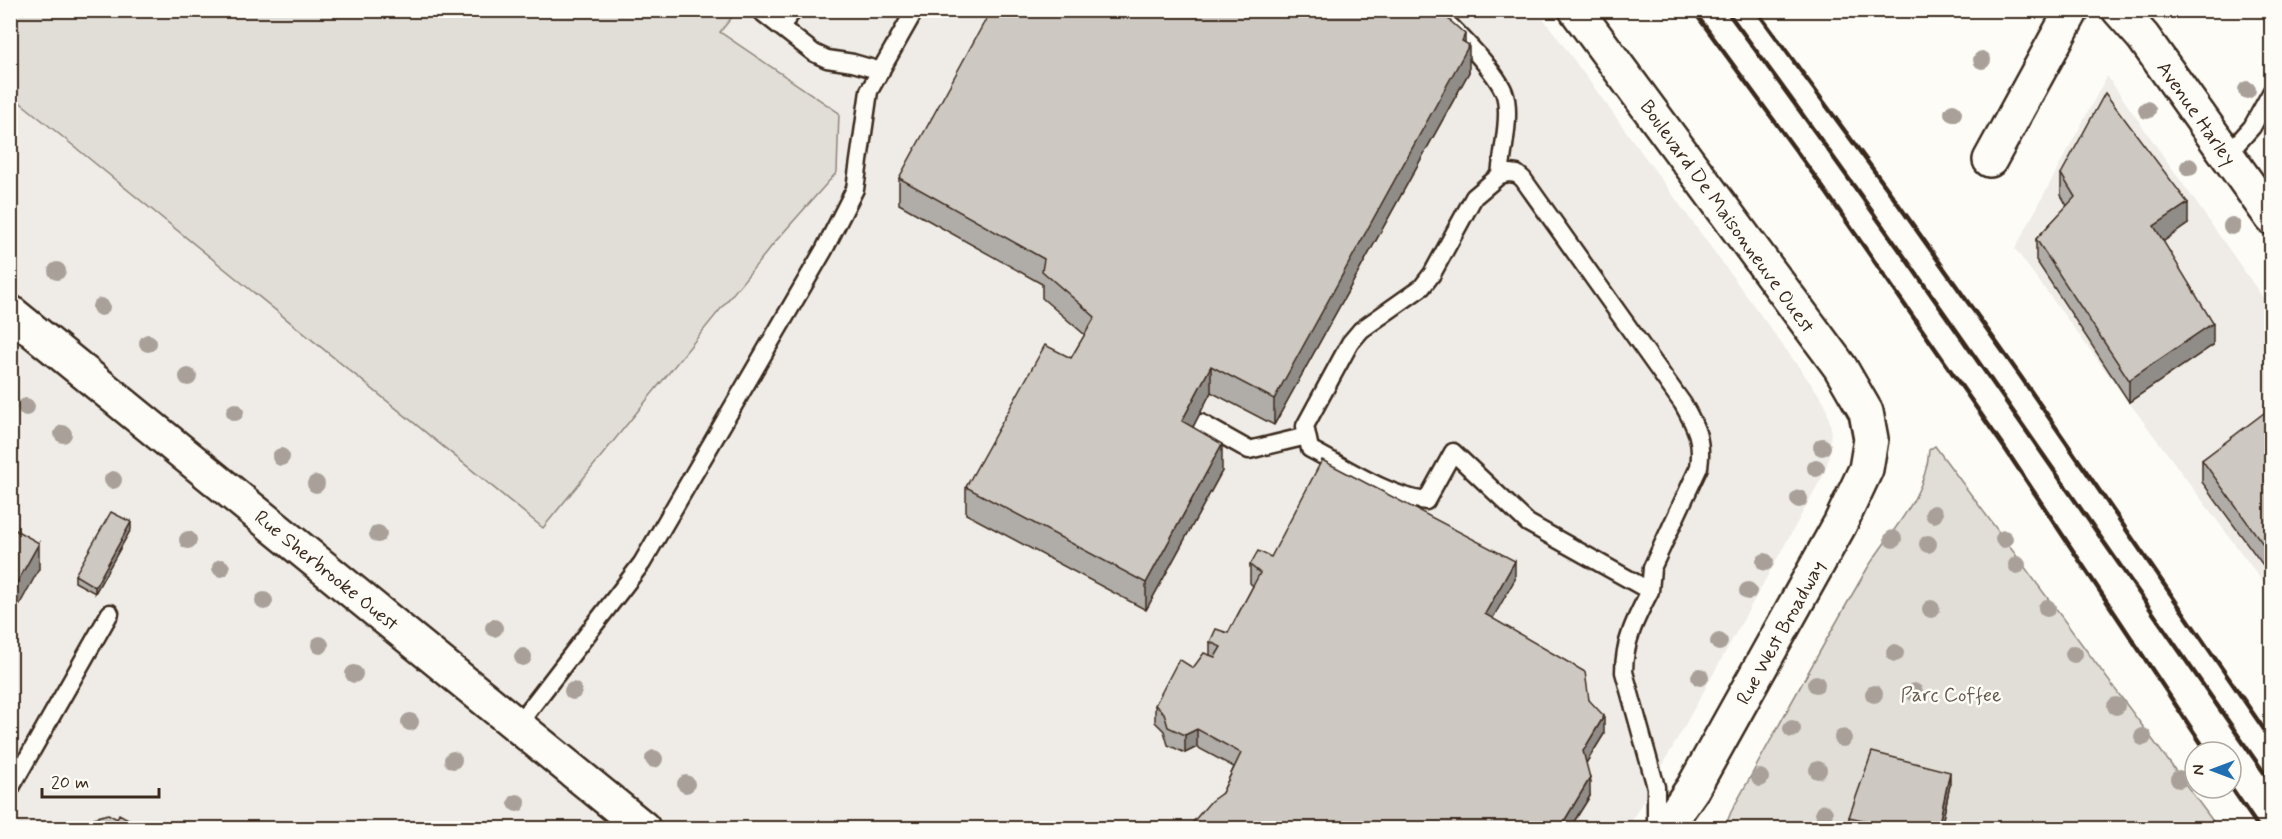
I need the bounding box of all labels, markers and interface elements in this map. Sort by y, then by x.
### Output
street label: Avenue Harley [2150,56,2242,172]
street label: Boulevard De Maisonneuve Ouest [1633,95,1821,339]
street label: Rue Sherbrooke Ouest [248,505,404,638]
street label: Rue West Broadway [1730,556,1832,710]
park label: Parc Coffee [1901,682,2001,709]
north arrow [2183,740,2243,800]
scale bar [42,761,159,799]
text: N [2189,765,2210,775]
text: 20 m [51,771,89,795]

